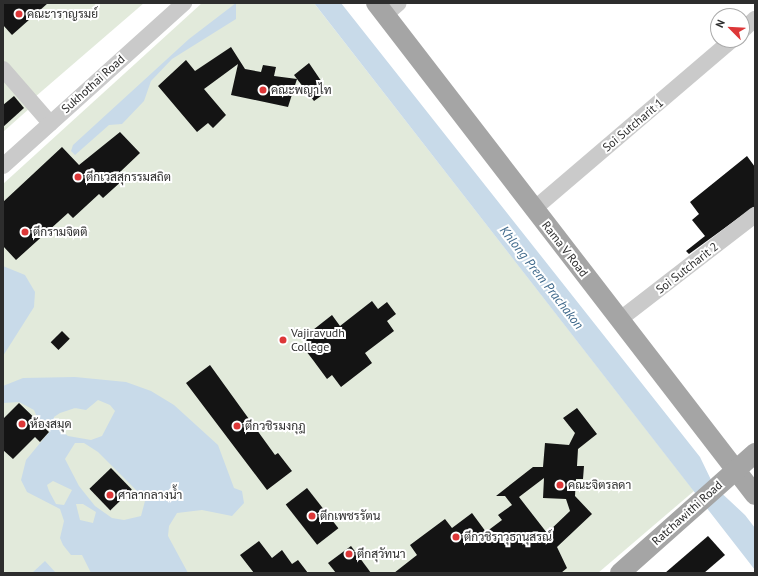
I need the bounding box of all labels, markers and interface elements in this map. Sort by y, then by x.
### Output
place label: คณะาราญรมย์ [27,7,98,21]
north arrow [710,8,750,48]
marker: คณะาราญรมย์ [14,9,24,19]
text: N [712,17,728,30]
street label: Sukhothai Road [58,52,128,116]
place label: คณะพญาไท [271,83,332,97]
marker: คณะพญาไท [258,85,268,95]
street label: Soi Sutcharit 1 [600,95,666,155]
place label: ตึกเวสสุกรรมสถิต [86,170,171,184]
marker: ตึกเวสสุกรรมสถิต [73,172,83,182]
street label: Rama V Road [539,218,591,280]
water label: Khlong Prem Prachakon [496,223,586,333]
place label: ตึกรามจิตติ [33,225,87,239]
marker: ตึกรามจิตติ [20,227,30,237]
street label: Soi Sutcharit 2 [653,239,721,297]
place label: Vajiravudh College [291,326,345,354]
marker: Vajiravudh College [278,335,288,345]
place label: ห้องสมุด [30,417,72,431]
marker: ห้องสมุด [17,419,27,429]
place label: ตึกวชิรมงกุฎ [245,419,305,433]
marker: ตึกวชิรมงกุฎ [232,421,242,431]
place label: คณะจิตรลดา [568,478,631,492]
street label: Ratchawithi Road [649,478,725,548]
marker: คณะจิตรลดา [555,480,565,490]
place label: ศาลากลางน้ำ [118,488,182,502]
marker: ศาลากลางน้ำ [105,490,115,500]
place label: ตึกเพชรรัตน [320,509,380,523]
marker: ตึกเพชรรัตน [307,511,317,521]
place label: ตึกวชิราวุธานุสรณ์ [464,530,552,544]
marker: ตึกวชิราวุธานุสรณ์ [451,532,461,542]
place label: ตึกสุวัทนา [357,547,406,561]
marker: ตึกสุวัทนา [344,549,354,559]

